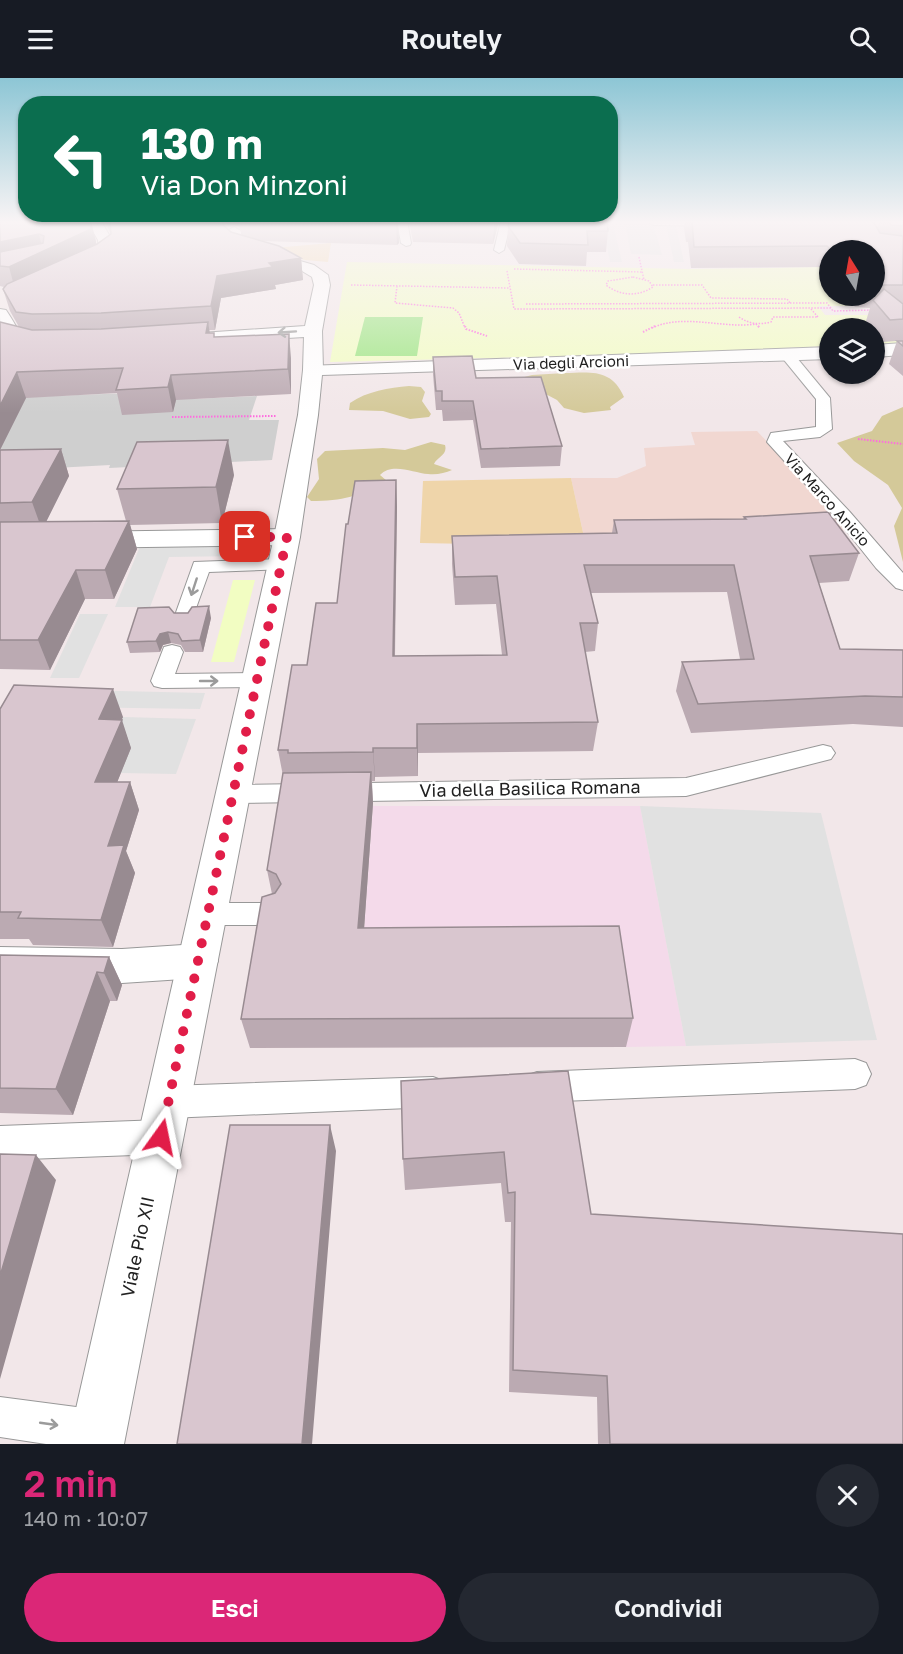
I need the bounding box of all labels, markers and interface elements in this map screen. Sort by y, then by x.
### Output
icon: menu [24,23,57,56]
text: Routely [401,23,502,55]
icon: search [846,23,879,56]
text: 130 m [141,118,263,168]
icon: left [42,120,120,198]
text: Via Don Minzoni [141,169,348,201]
north arrow [819,240,885,306]
map controls [819,240,885,384]
button: layers [819,318,885,384]
one-way arrow [277,327,297,338]
street label: Via degli Arcioni [513,351,629,373]
street label: Via Marco Anicio [781,449,874,549]
pin [219,511,270,562]
icon: arrive [228,520,261,553]
one-way arrow [188,577,199,596]
one-way arrow [199,675,219,687]
street label: Via della Basilica Romana [419,775,641,801]
position arrow [129,1105,193,1169]
street label: Viale Pio XII [116,1194,158,1299]
one-way arrow [39,1418,59,1429]
text: 2 min [24,1462,118,1505]
button: close [816,1464,879,1527]
text: 140 m · 10:07 [24,1506,148,1530]
button: Esci [24,1573,446,1642]
button: Condividi [458,1573,879,1642]

